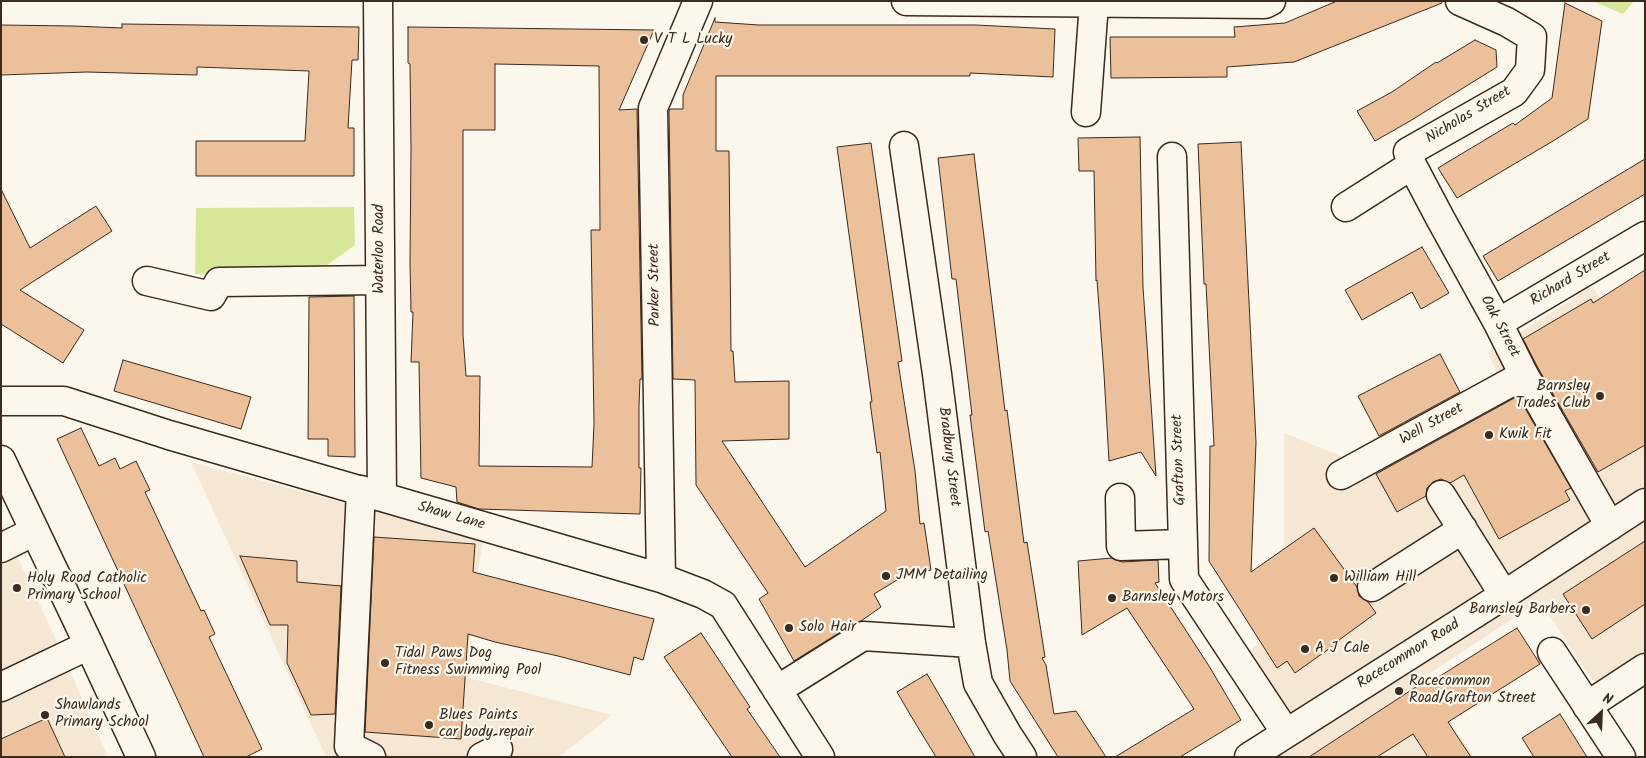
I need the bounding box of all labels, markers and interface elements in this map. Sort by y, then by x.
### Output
place label: V T L Lucky [654,31,732,49]
marker: V T L Lucky [638,34,650,46]
street label: Nicholas Street [1423,83,1515,149]
street label: Waterloo Road [371,204,389,294]
street label: Parker Street [646,243,666,327]
street label: Richard Street [1528,249,1614,311]
street label: Oak Street [1475,293,1523,361]
place label: Barnsley Trades Club [1516,378,1590,413]
marker: Barnsley Trades Club [1594,390,1606,402]
street label: Well Street [1397,400,1467,450]
street label: Bradbury Street [933,406,963,508]
street label: Grafton Street [1169,414,1191,506]
place label: Kwik Fit [1499,426,1552,444]
marker: Kwik Fit [1483,429,1495,441]
street label: Shaw Lane [415,499,487,535]
place label: JMM Detailing [896,567,988,585]
place label: William Hill [1344,569,1416,587]
place label: Holy Rood Catholic Primary School [27,570,147,605]
marker: JMM Detailing [880,570,892,582]
marker: William Hill [1328,572,1340,584]
marker: Holy Rood Catholic Primary School [11,582,23,594]
place label: Barnsley Motors [1122,589,1224,607]
marker: Barnsley Motors [1106,592,1118,604]
place label: Barnsley Barbers [1469,601,1576,619]
marker: Barnsley Barbers [1580,604,1592,616]
street label: Racecommon Road [1354,616,1464,694]
place label: Solo Hair [799,619,856,637]
marker: Solo Hair [783,622,795,634]
place label: A J Cale [1315,640,1370,658]
marker: A J Cale [1299,643,1311,655]
place label: Tidal Paws Dog Fitness Swimming Pool [395,645,541,680]
marker: Tidal Paws Dog Fitness Swimming Pool [379,657,391,669]
place label: Racecommon Road/Grafton Street [1409,673,1536,708]
marker: Racecommon Road/Grafton Street [1393,685,1405,697]
north arrow [1576,688,1626,738]
text: N [1599,688,1616,711]
place label: Shawlands Primary School [55,697,149,732]
place label: Blues Paints car body repair [439,707,533,742]
marker: Shawlands Primary School [39,709,51,721]
marker: Blues Paints car body repair [423,719,435,731]

